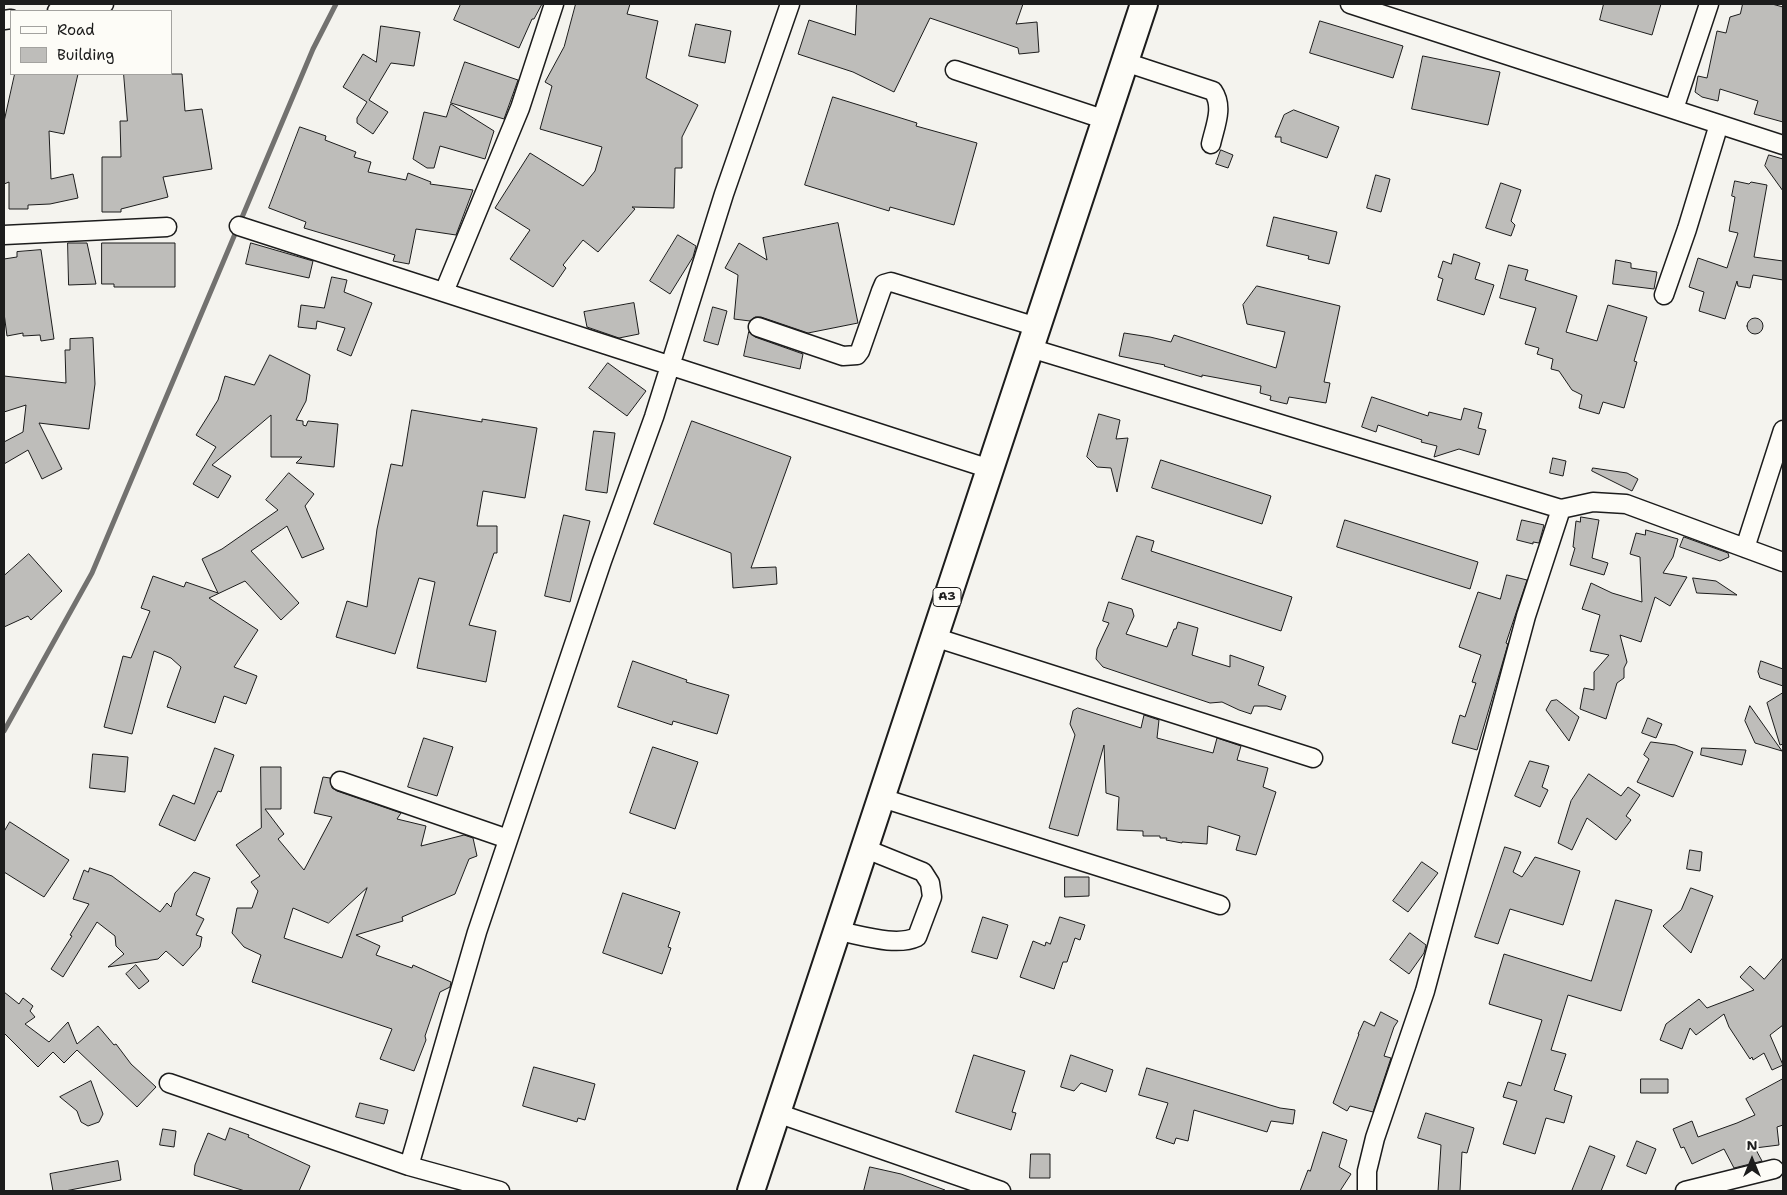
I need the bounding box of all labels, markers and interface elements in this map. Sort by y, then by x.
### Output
legend [10,10,172,75]
text: Road [57,20,95,40]
text: Building [57,45,114,65]
road number: A3 [933,588,961,606]
north arrow [1727,1135,1777,1185]
text: N [1746,1136,1758,1154]

